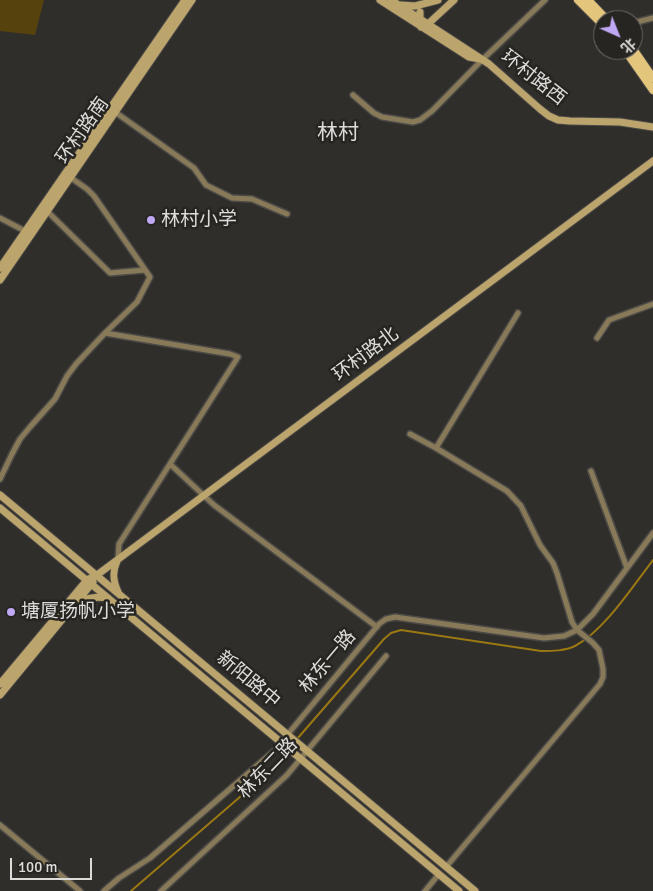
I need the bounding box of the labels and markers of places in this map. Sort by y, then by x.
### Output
place label: 林村小学 [161,209,237,231]
marker: 林村小学 [145,214,157,226]
place label: 塘厦扬帆小学 [21,601,135,623]
marker: 塘厦扬帆小学 [5,606,17,618]

